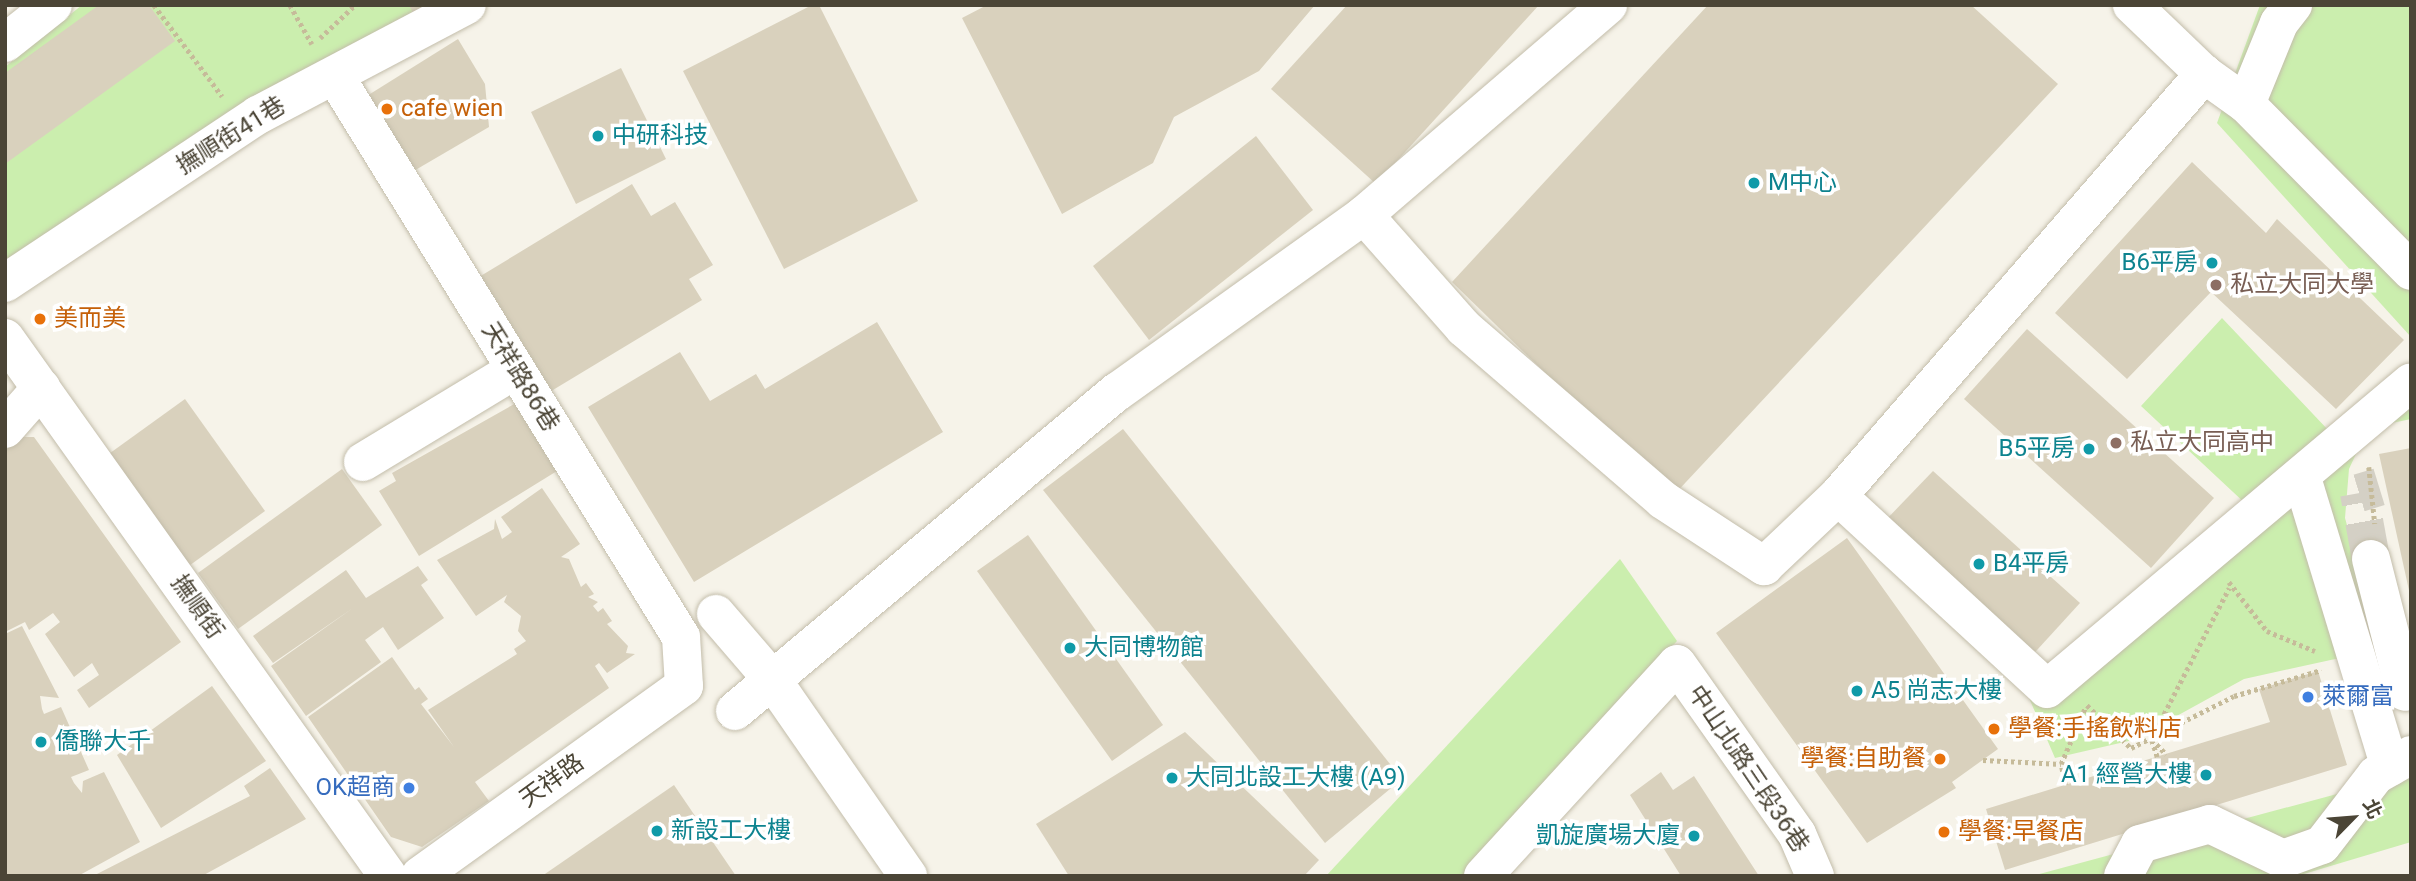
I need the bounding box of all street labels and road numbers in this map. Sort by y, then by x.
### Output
street label: 撫順街41巷 [171,91,291,181]
street label: 天祥路86巷 [475,317,565,437]
street label: 撫順街 [165,569,229,645]
street label: 中山北路三段36巷 [1682,680,1814,858]
street label: 天祥路 [514,748,590,814]

